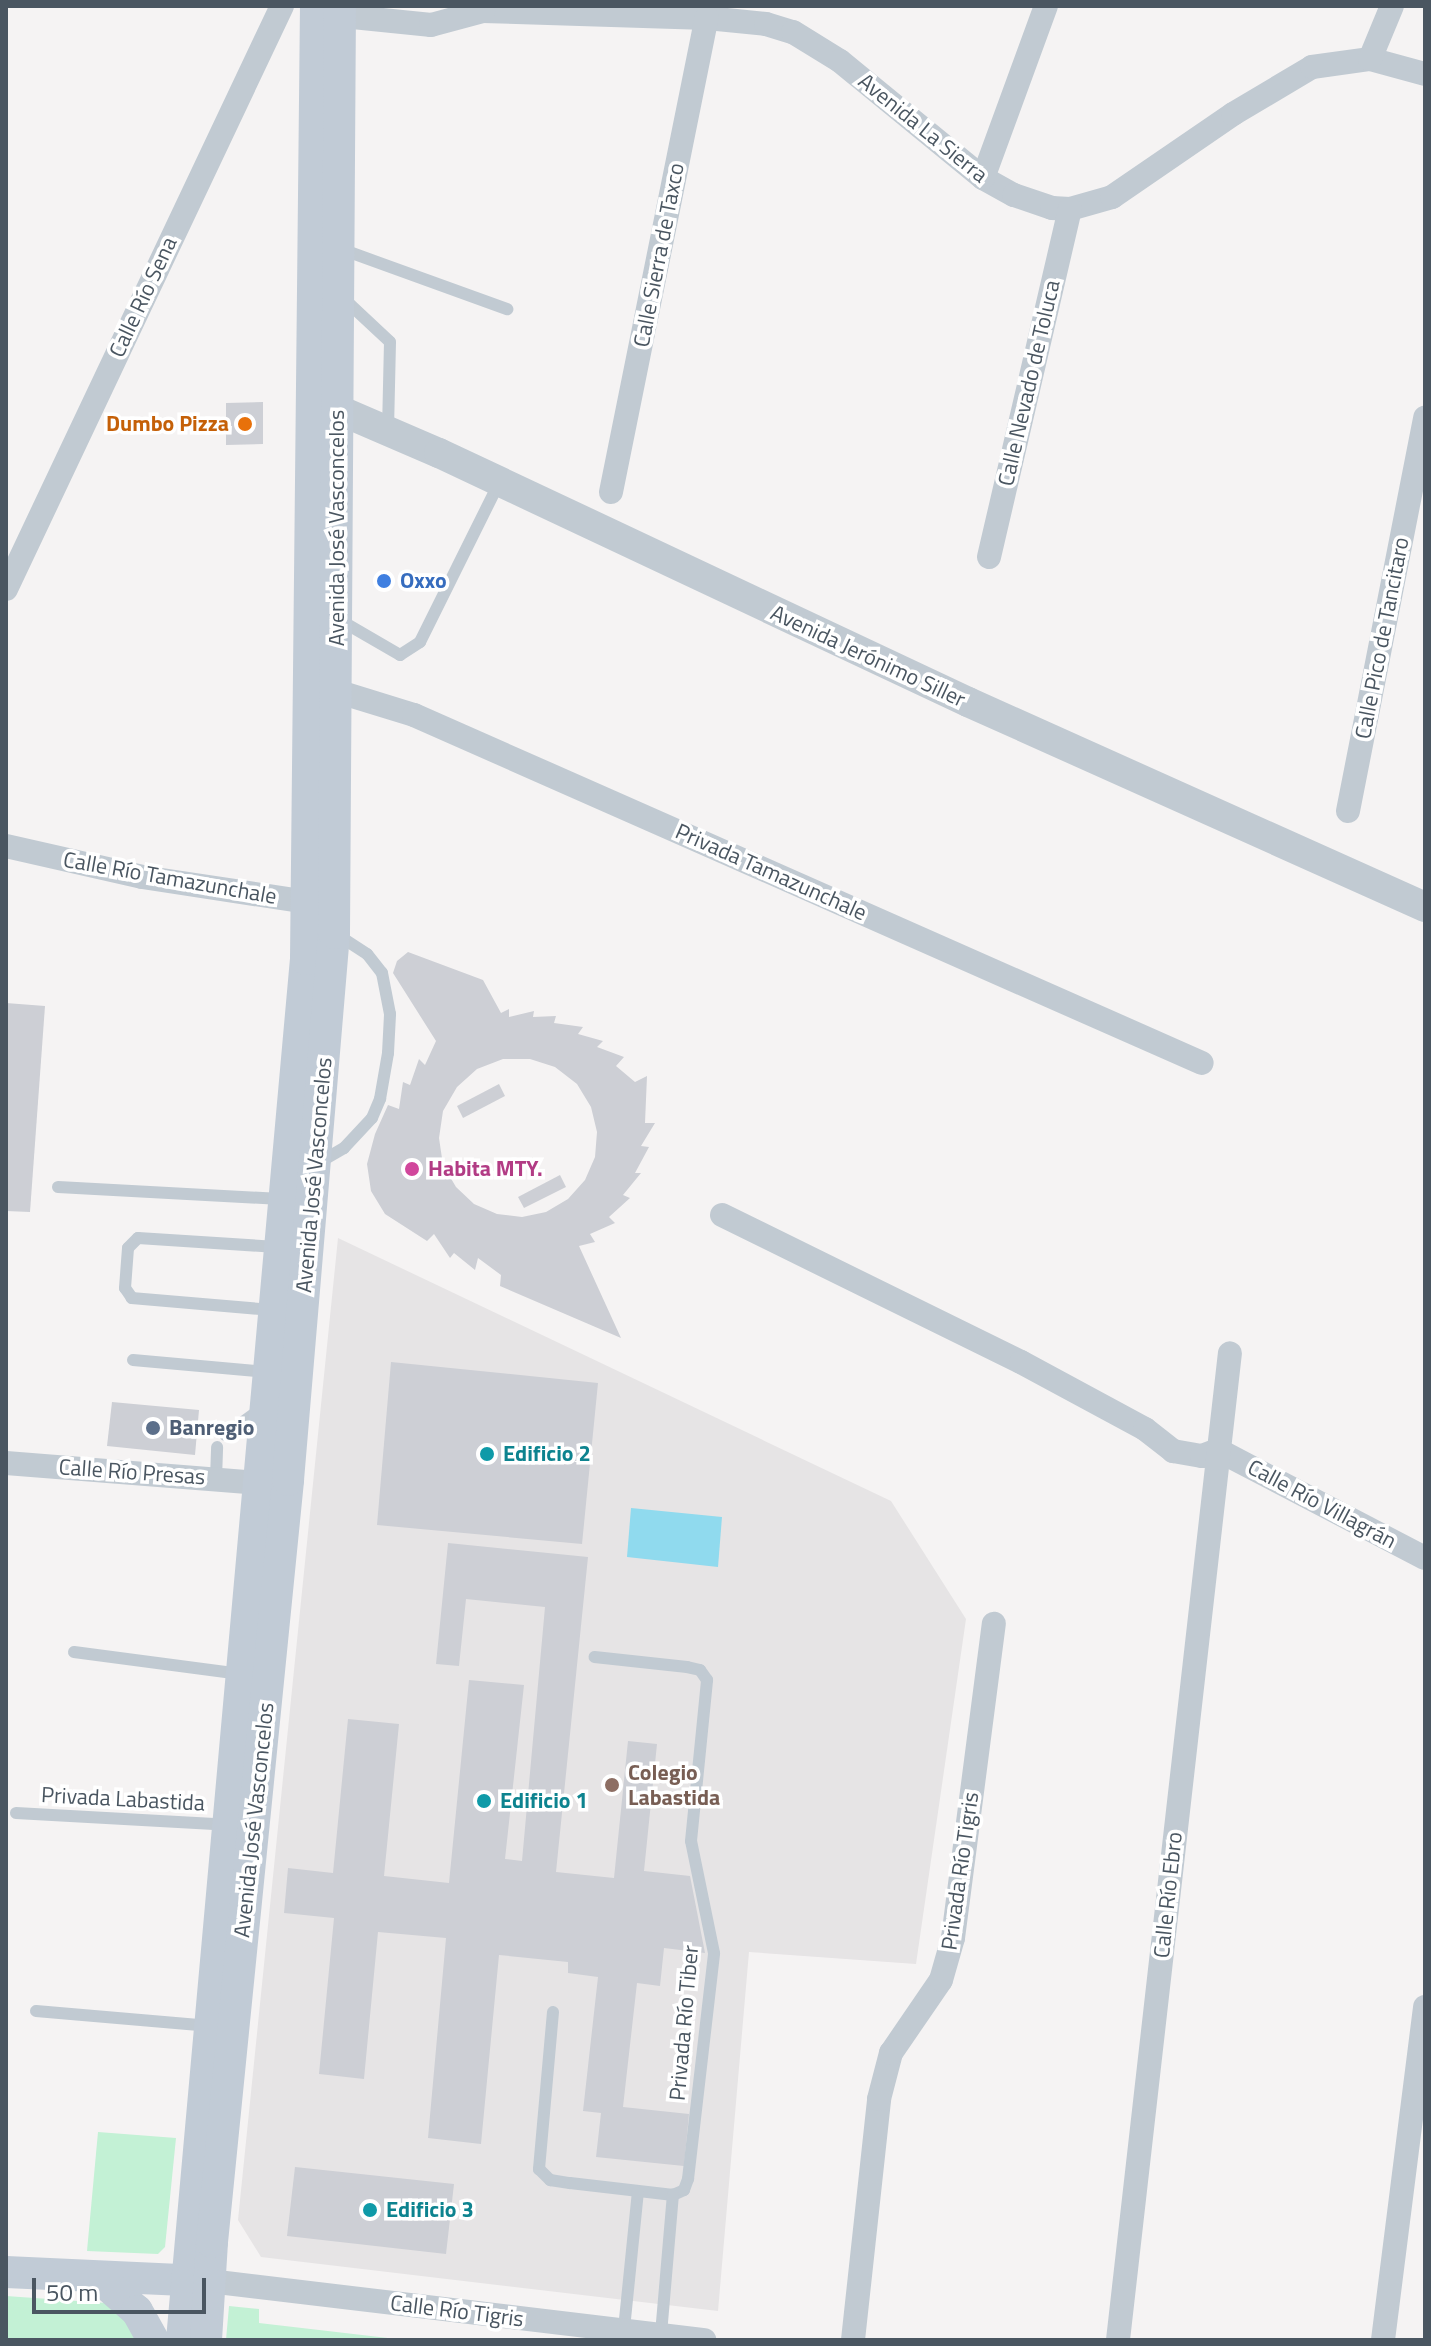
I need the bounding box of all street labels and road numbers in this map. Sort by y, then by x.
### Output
street label: Avenida La Sierra [853,68,993,188]
street label: Calle Sierra de Taxco [628,161,690,349]
street label: Calle Río Sena [104,233,182,361]
street label: Calle Nevado de Toluca [992,277,1066,489]
street label: Avenida José Vasconcelos [324,410,350,646]
street label: Calle Pico de Tancitaro [1349,535,1415,741]
street label: Avenida Jerónimo Siller [766,599,970,713]
street label: Privada Tamazunchale [671,818,871,926]
street label: Calle Río Tamazunchale [61,846,279,910]
street label: Avenida José Vasconcelos [291,1056,337,1294]
street label: Calle Río Presas [58,1454,206,1490]
street label: Calle Río Villagrán [1243,1454,1401,1554]
street label: Avenida José Vasconcelos [229,1701,279,1939]
street label: Privada Labastida [40,1782,206,1816]
street label: Privada Río Tigris [936,1790,984,1952]
street label: Calle Río Ebro [1148,1831,1188,1959]
street label: Privada Río Tiber [664,1944,704,2102]
street label: Calle Río Tigris [389,2290,525,2332]

